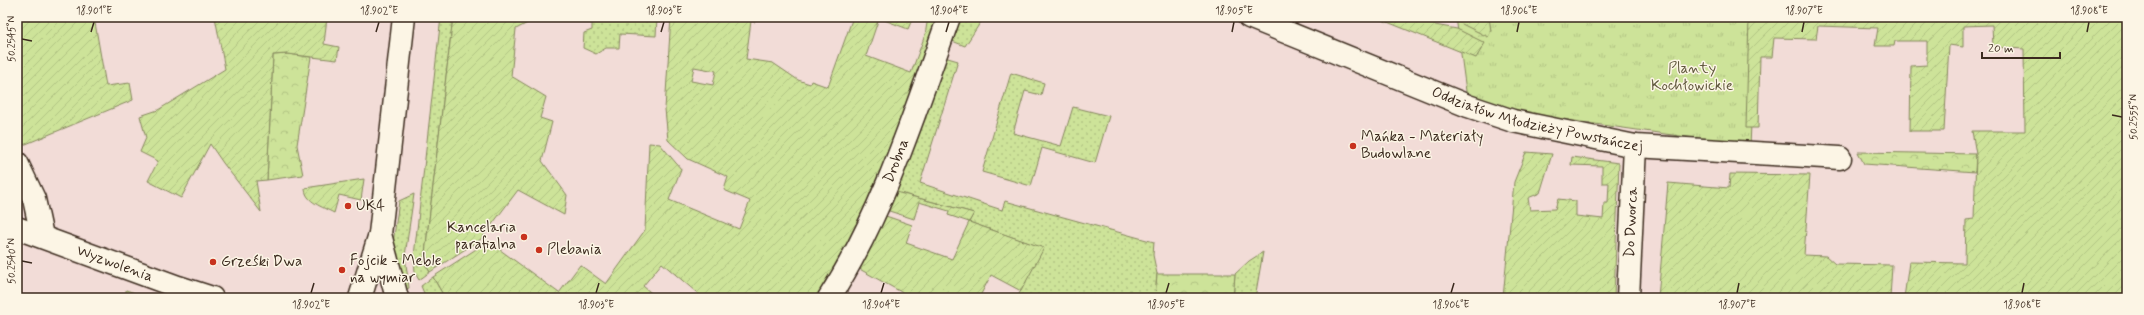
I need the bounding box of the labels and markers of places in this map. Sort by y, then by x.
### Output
place label: Mańka - Materiały Budowlane [1361,127,1483,164]
marker: Mańka - Materiały Budowlane [1348,141,1358,151]
place label: UK4 [356,196,385,216]
marker: UK4 [343,201,353,211]
place label: Kancelaria parafialna [447,218,516,255]
marker: Kancelaria parafialna [519,232,529,242]
place label: Plebania [547,240,602,260]
marker: Plebania [534,245,544,255]
place label: Fojcik - Meble na wymiar [350,251,442,288]
place label: Grześki Dwa [221,252,302,272]
marker: Grześki Dwa [208,257,218,267]
marker: Fojcik - Meble na wymiar [337,265,347,275]

